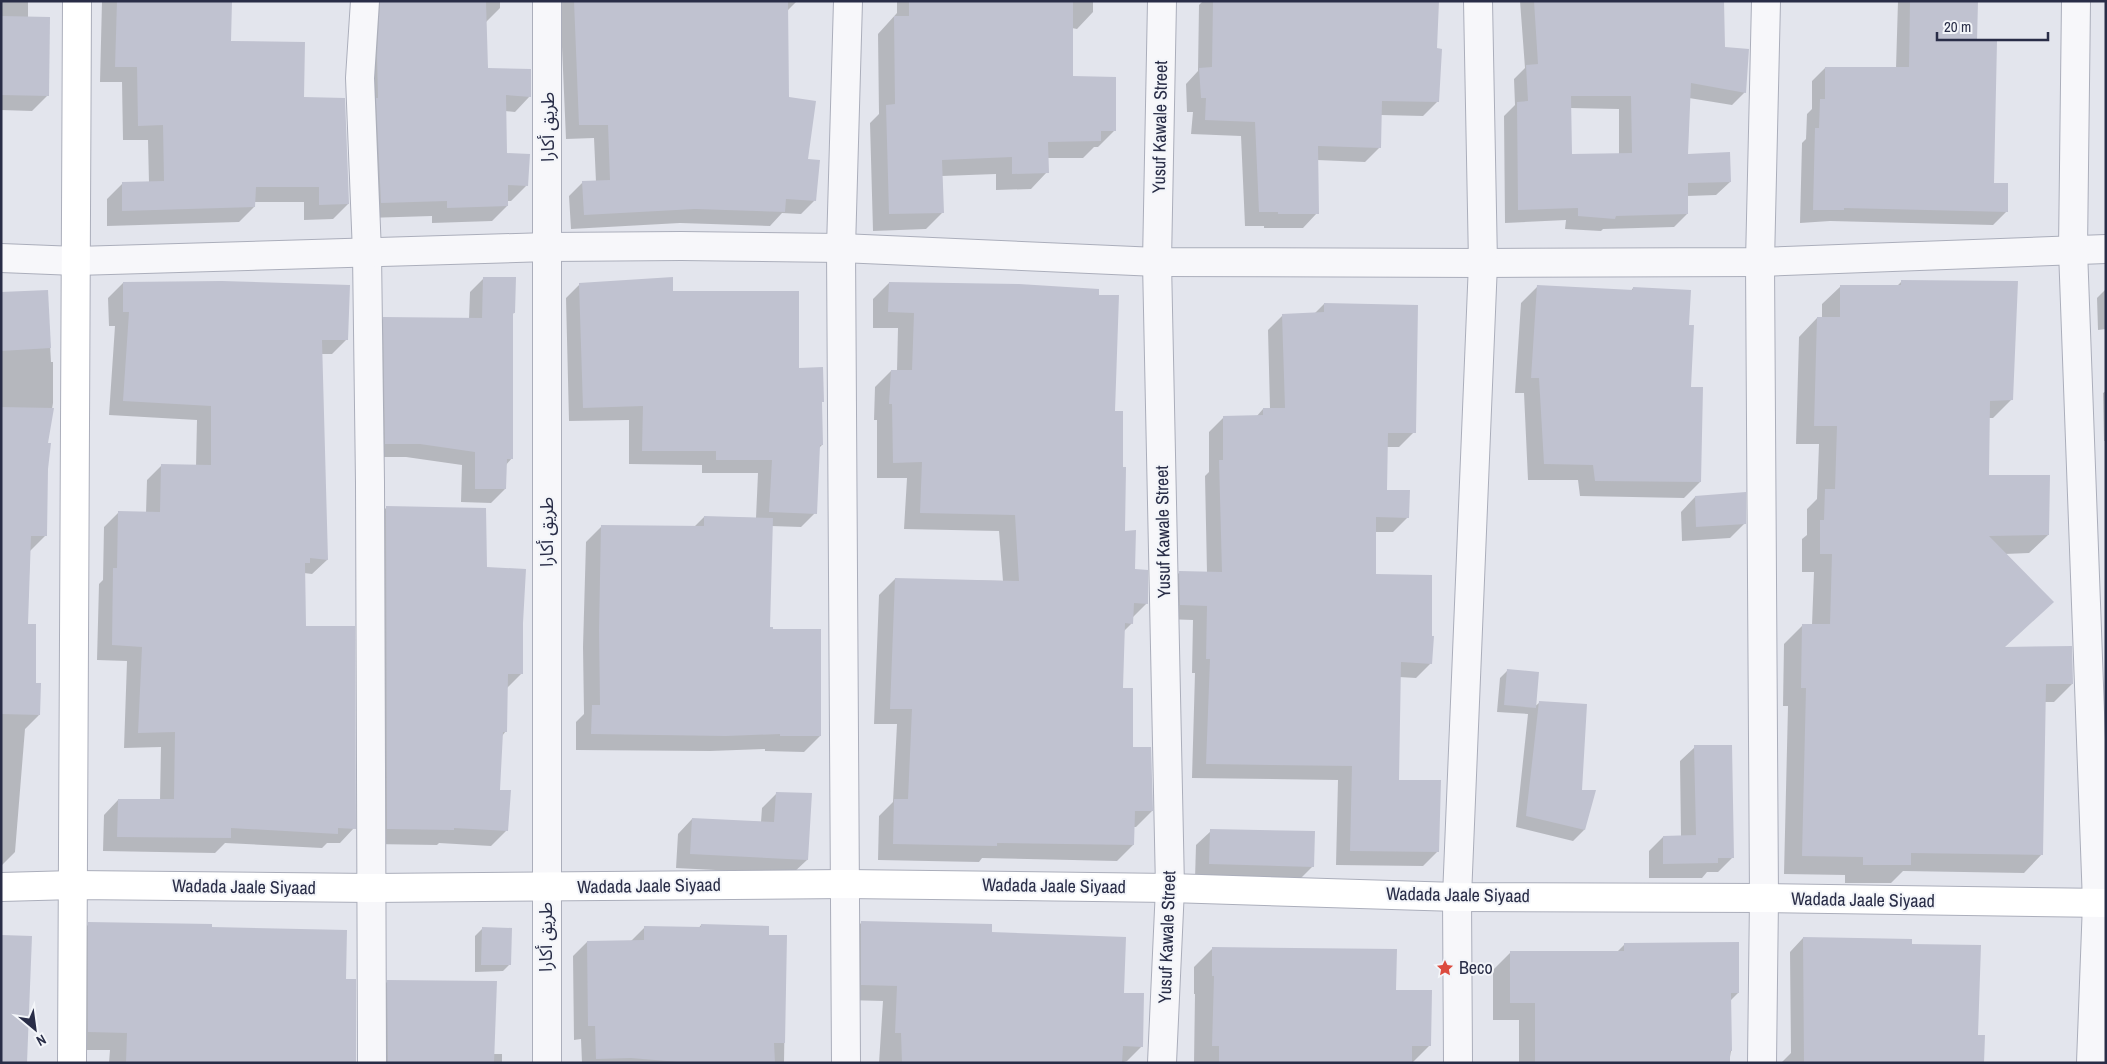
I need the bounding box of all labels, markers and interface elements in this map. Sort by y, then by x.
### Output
scale bar [1937,10,2048,42]
text: 20 m [1944,16,1971,37]
street label: Yusuf Kawale Street [1146,60,1173,194]
street label: طريق أكارا [535,92,560,162]
street label: Yusuf Kawale Street [1149,465,1176,599]
street label: طريق أكارا [534,497,559,567]
street label: Yusuf Kawale Street [1152,870,1181,1004]
street label: Wadada Jaale Siyaad [577,872,721,899]
street label: Wadada Jaale Siyaad [982,872,1126,899]
street label: Wadada Jaale Siyaad [172,873,316,900]
street label: Wadada Jaale Siyaad [1386,881,1530,908]
street label: Wadada Jaale Siyaad [1791,886,1935,913]
street label: طريق أكارا [533,902,558,972]
place label: Beco [1459,955,1493,980]
place icon: Beco [1435,958,1455,978]
north arrow [10,1004,60,1054]
text: N [33,1030,49,1050]

